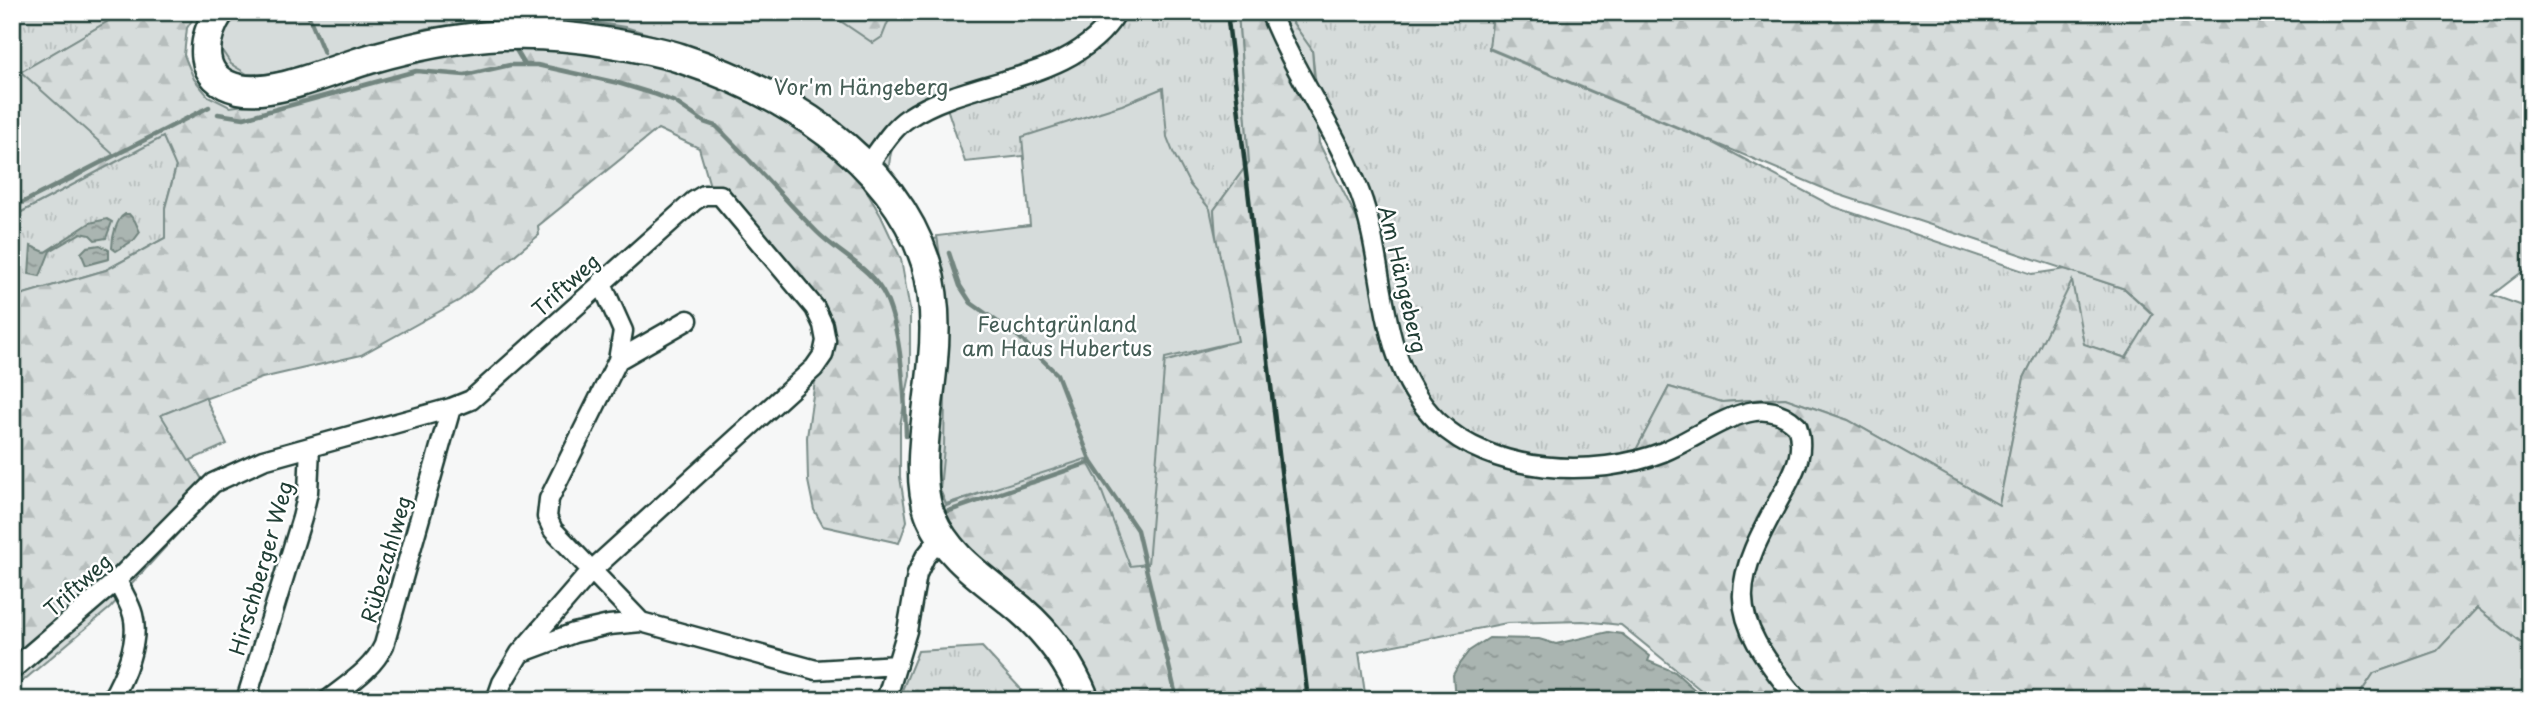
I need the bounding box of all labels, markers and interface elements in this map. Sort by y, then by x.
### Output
park label: Vor'm Hängeberg [774,70,948,102]
street label: Am Hängeberg [1371,202,1437,356]
street label: Triftweg [524,245,606,323]
park label: Feuchtgrünland am Haus Hubertus [962,307,1152,363]
street label: Hirschberger Weg [220,477,300,659]
street label: Rübezahlweg [352,492,418,626]
street label: Triftweg [36,545,118,623]

